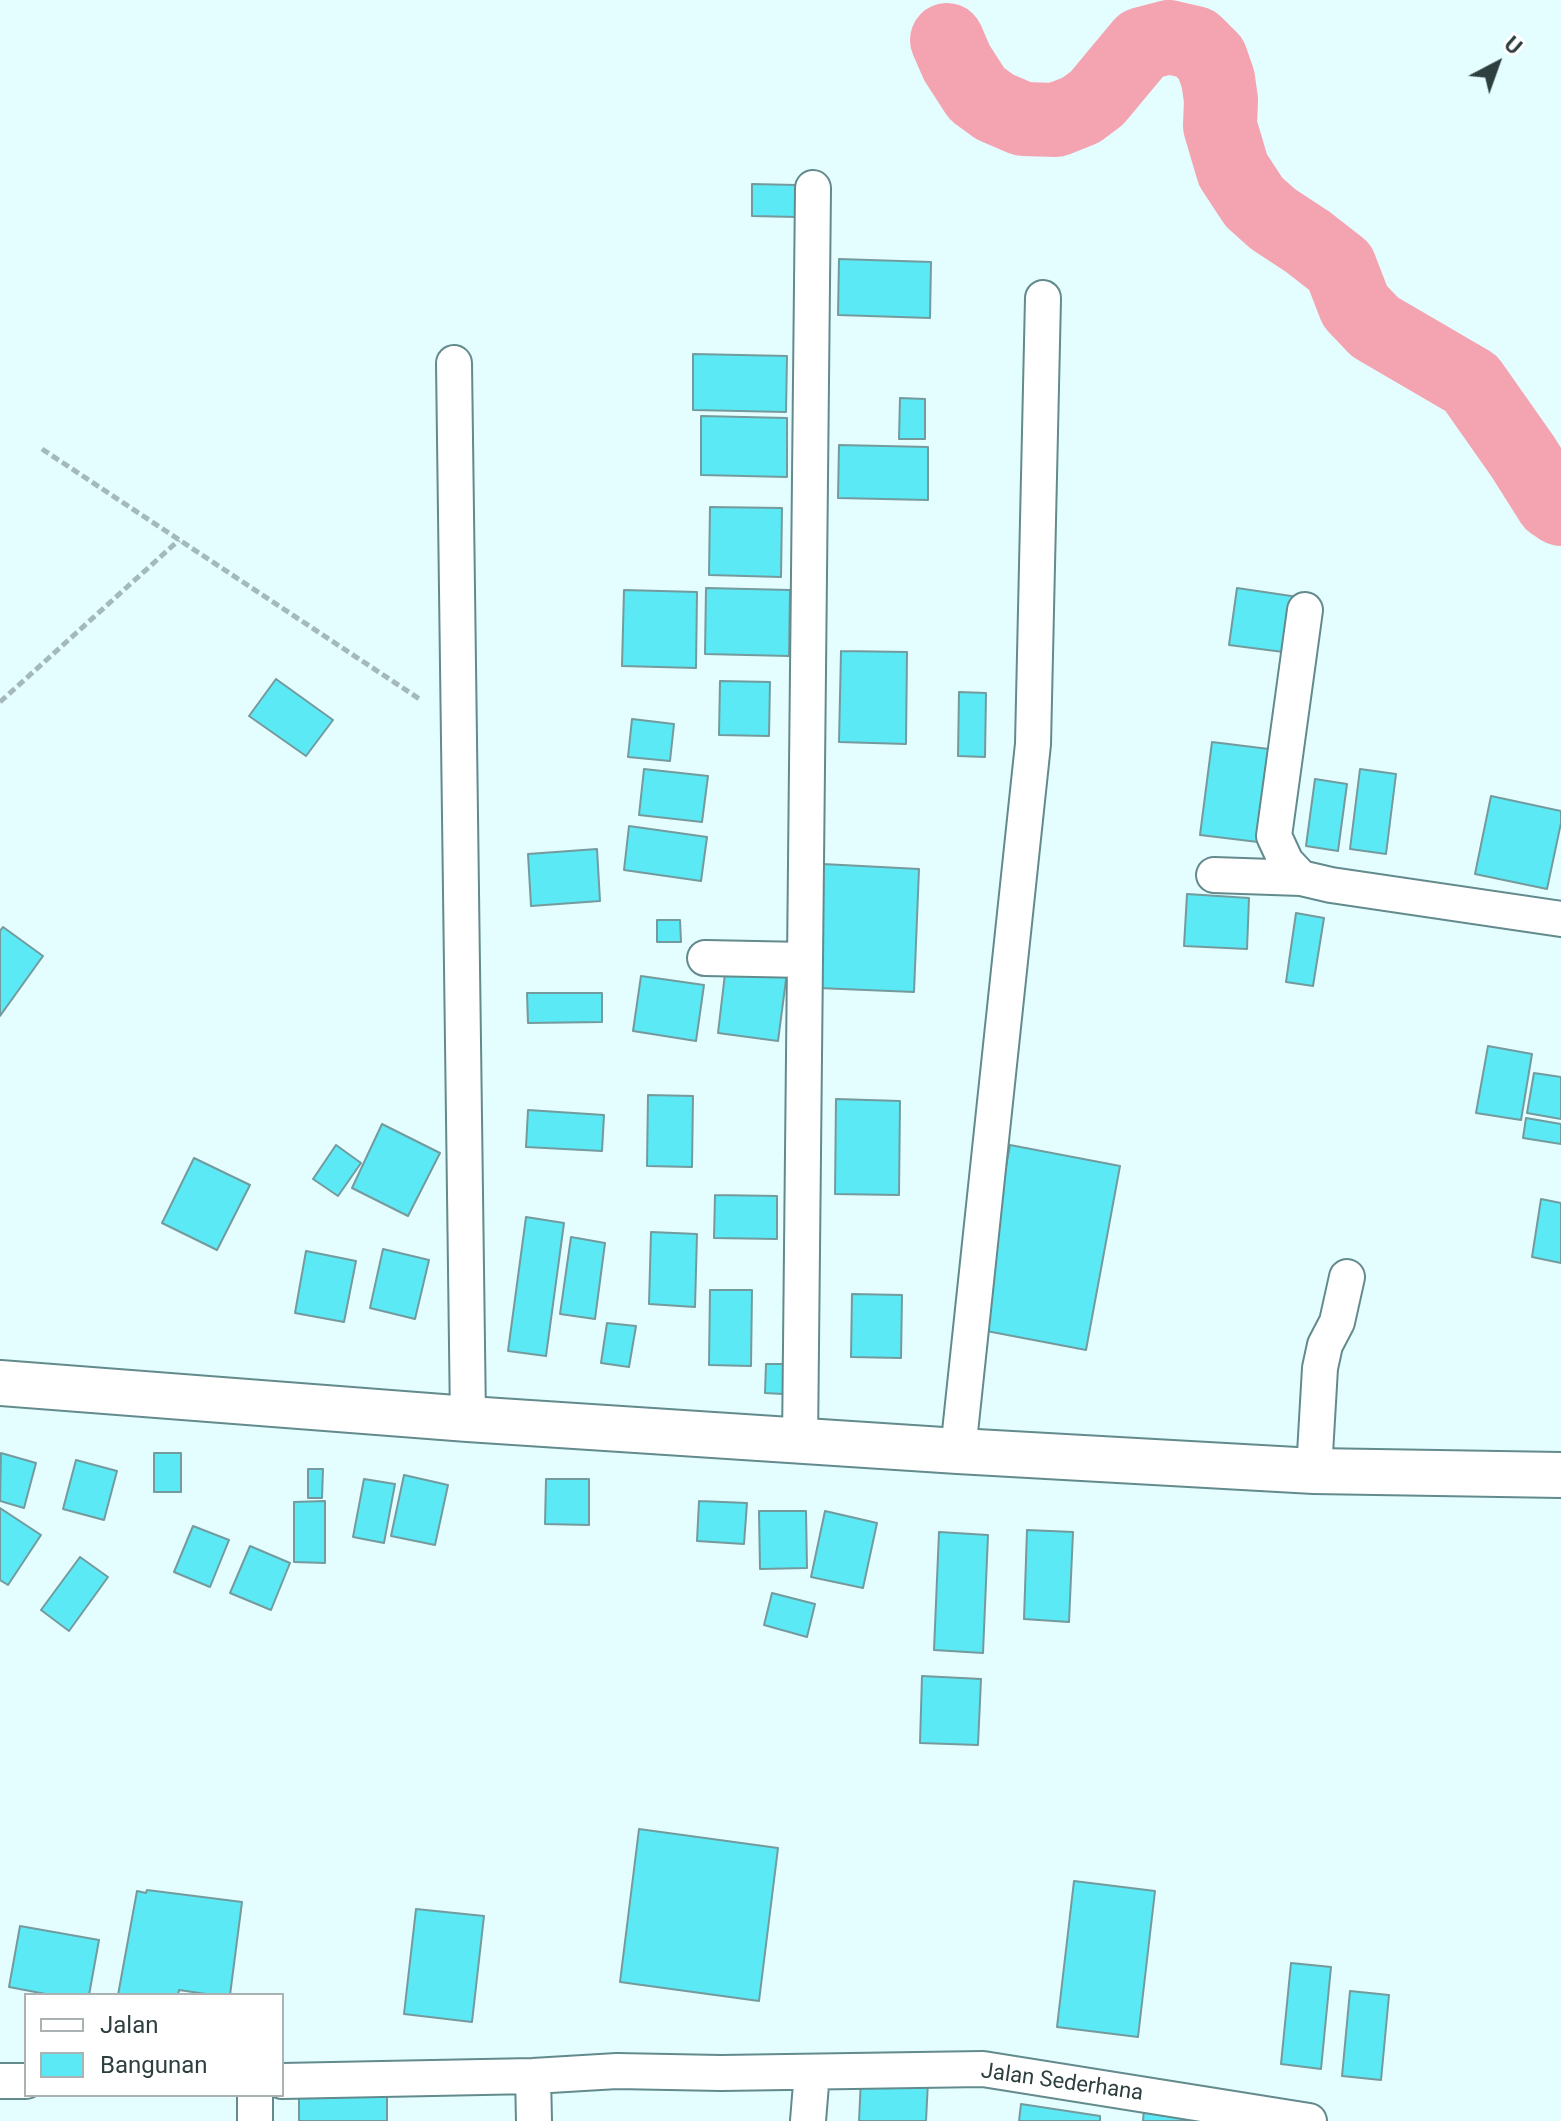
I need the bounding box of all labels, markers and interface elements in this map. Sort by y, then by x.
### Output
north arrow [1457,24,1537,104]
text: U [1499,31,1527,60]
legend [24,1993,284,2097]
text: Jalan [100,2011,158,2039]
text: Bangunan [100,2051,208,2079]
street label: Jalan Sederhana [979,2059,1145,2107]

